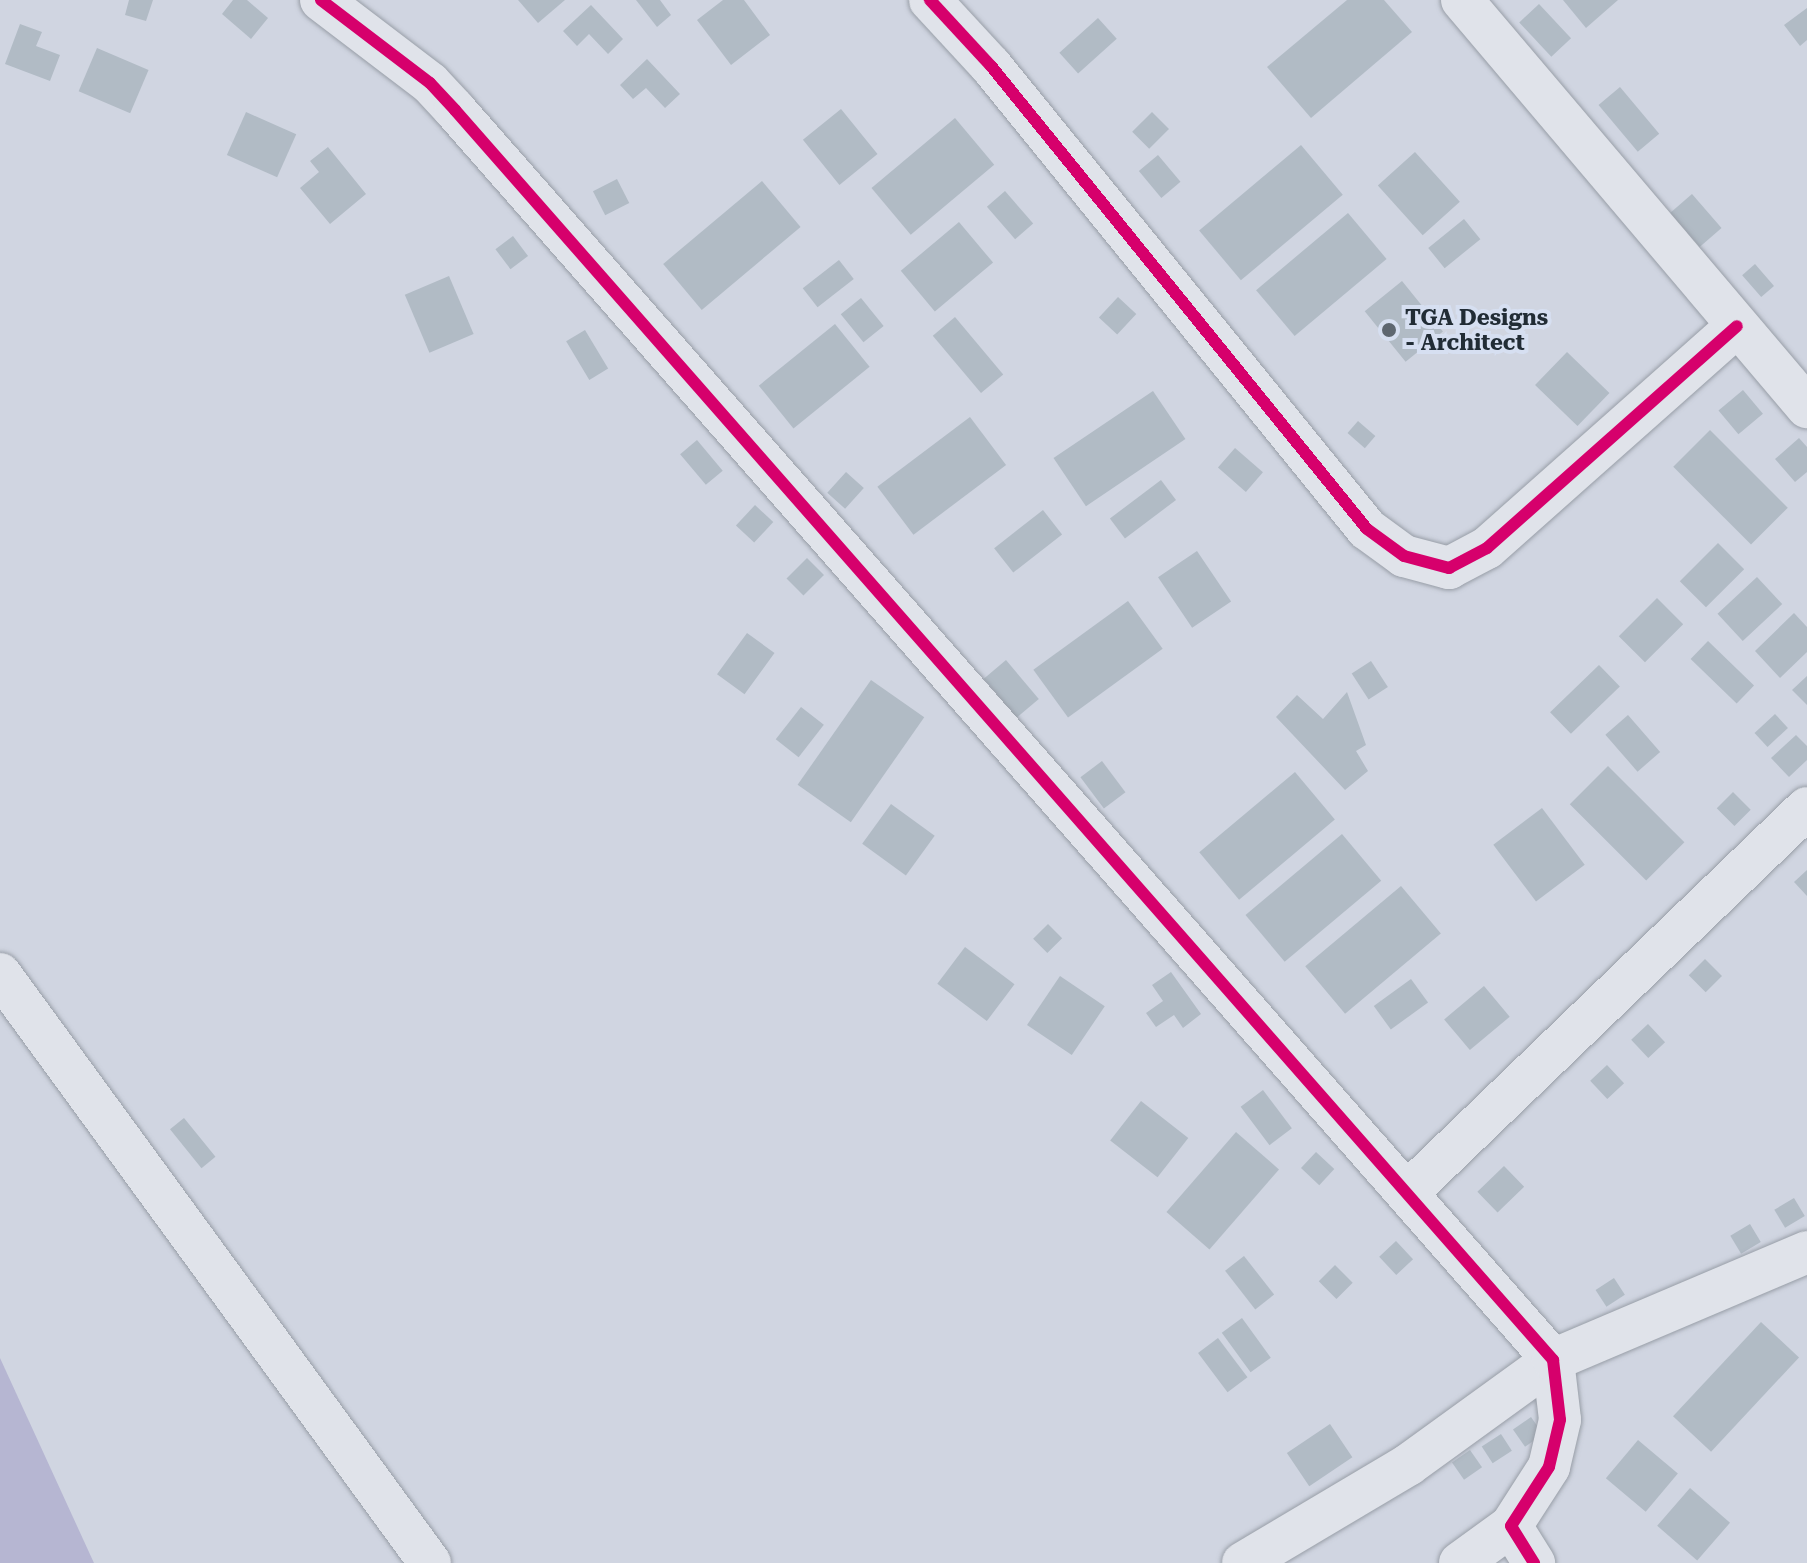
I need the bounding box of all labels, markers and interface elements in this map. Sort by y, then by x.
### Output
place label: TGA Designs - Architect [1405,304,1548,356]
marker: TGA Designs - Architect [1380,321,1398,339]

